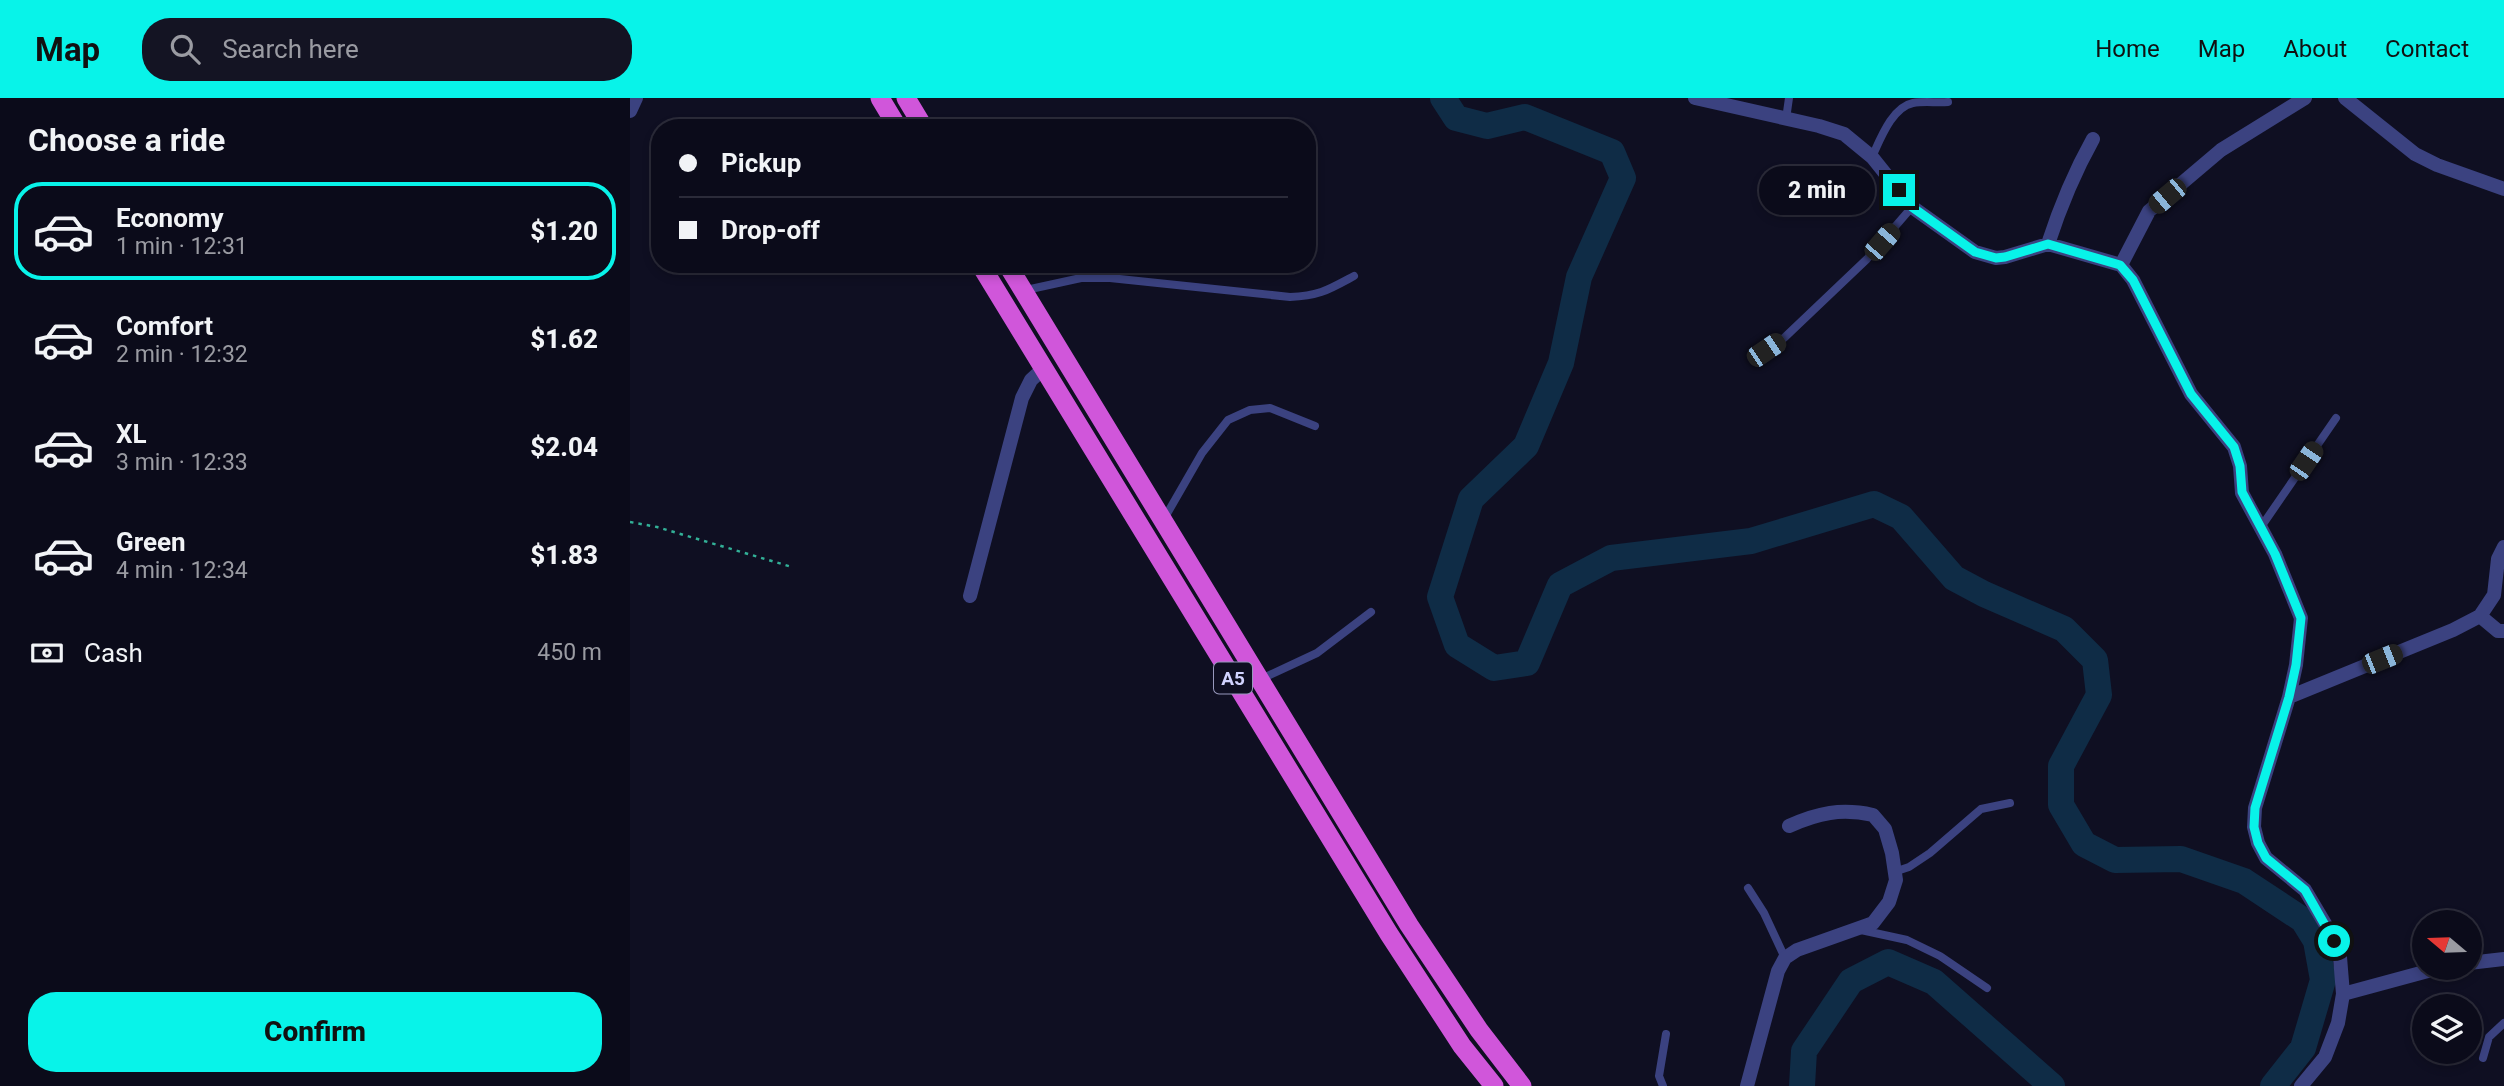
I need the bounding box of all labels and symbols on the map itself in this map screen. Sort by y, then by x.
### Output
callout: 2 min [1759,166,1874,214]
route end [1883,174,1915,206]
car [2145,174,2190,218]
car [1861,219,1904,265]
car [1743,330,1790,370]
car [2286,438,2327,484]
car [2359,641,2406,677]
road number: A5 [1214,663,1252,694]
north arrow [2412,910,2482,980]
route start [2318,925,2350,957]

